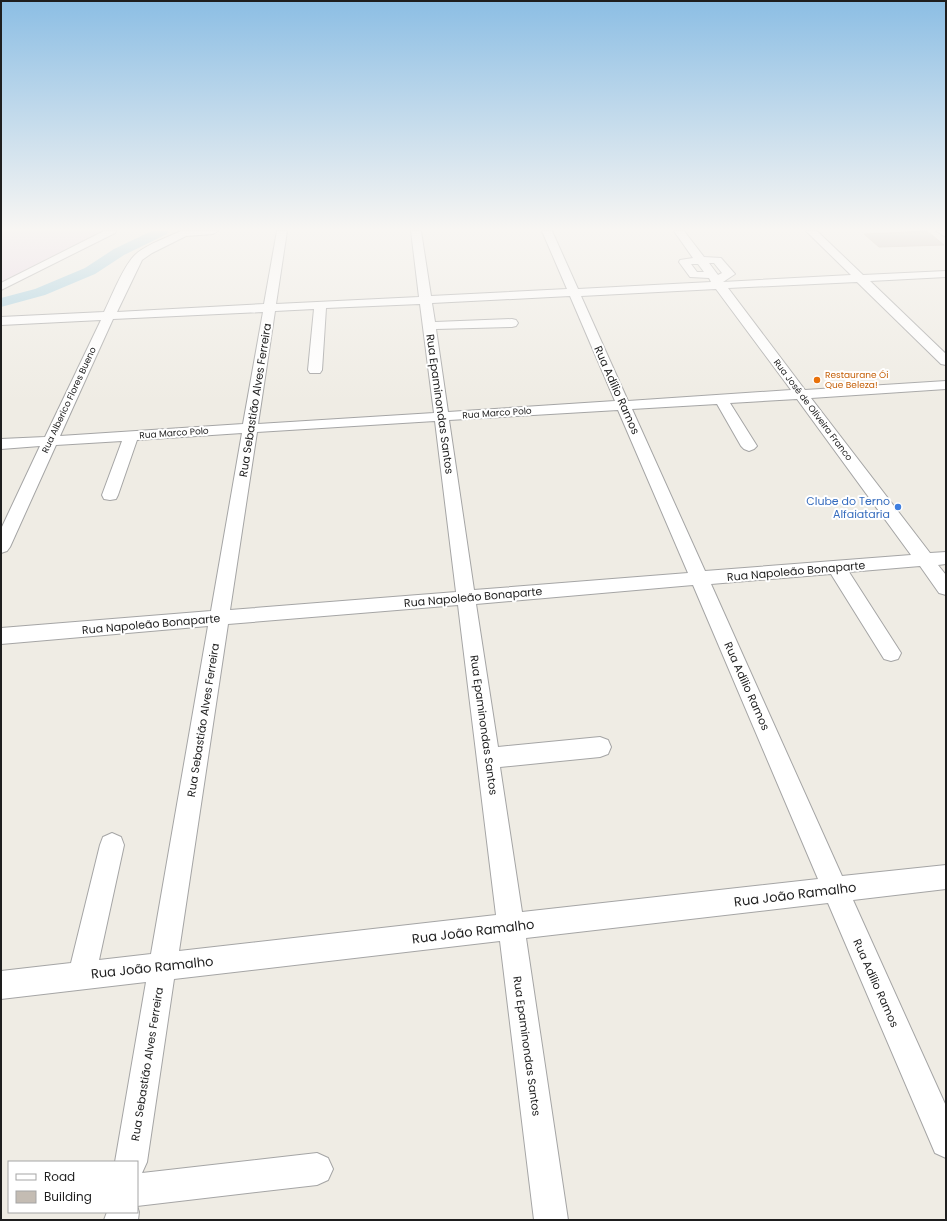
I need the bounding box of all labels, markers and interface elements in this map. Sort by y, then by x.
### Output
street label: Rua Sebastião Alves Ferreira [235,322,275,478]
street label: Rua Epaminondas Santos [422,333,458,475]
street label: Rua Adílio Ramos [590,343,644,437]
street label: Rua Alberico Flores Bueno [39,345,99,455]
street label: Rua José de Oliveira Franco [771,357,855,463]
place label: Restaurane Ói Que Beleza! [825,369,888,391]
marker: Restaurane Ói Que Beleza! [812,375,822,385]
street label: Rua Marco Polo [462,405,532,421]
street label: Rua Marco Polo [139,425,209,441]
place label: Clube do Terno Alfaiataria [806,493,890,522]
marker: Clube do Terno Alfaiataria [893,502,903,512]
street label: Rua Napoleão Bonaparte [726,557,866,585]
street label: Rua Napoleão Bonaparte [403,583,543,611]
street label: Rua Napoleão Bonaparte [81,610,221,638]
street label: Rua Adílio Ramos [720,639,774,733]
street label: Rua Sebastião Alves Ferreira [183,642,223,798]
street label: Rua Epaminondas Santos [466,654,502,796]
street label: Rua João Ramalho [733,878,857,911]
street label: Rua João Ramalho [411,915,535,948]
street label: Rua Adílio Ramos [849,936,903,1030]
street label: Rua João Ramalho [90,952,214,983]
street label: Rua Epaminondas Santos [509,975,545,1117]
street label: Rua Sebastião Alves Ferreira [127,986,167,1142]
legend [8,1161,138,1213]
text: Road [44,1168,75,1185]
text: Building [44,1188,92,1205]

